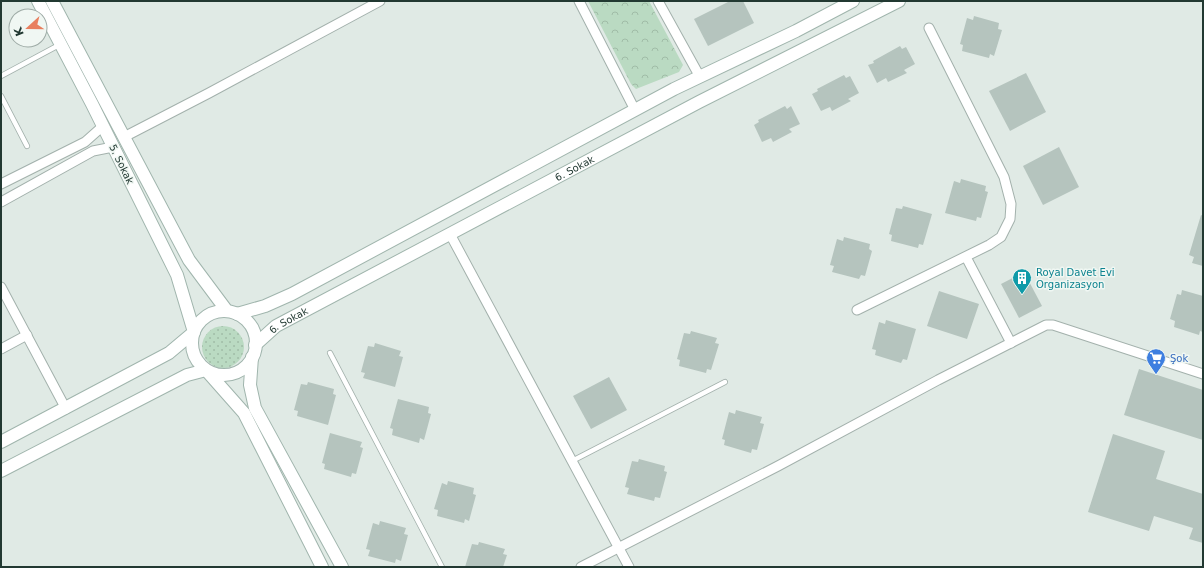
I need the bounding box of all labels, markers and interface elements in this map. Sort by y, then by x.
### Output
north arrow [8,8,48,48]
text: K [11,25,27,38]
street label: 5. Sokak [107,143,136,186]
street label: 6. Sokak [553,153,596,183]
building icon: Royal Davet Evi Organizasyon [1011,267,1033,295]
place label: Royal Davet Evi Organizasyon [1036,267,1115,290]
street label: 6. Sokak [267,305,310,336]
supermarket icon: Şok [1145,347,1167,375]
place label: Şok [1170,353,1188,364]

